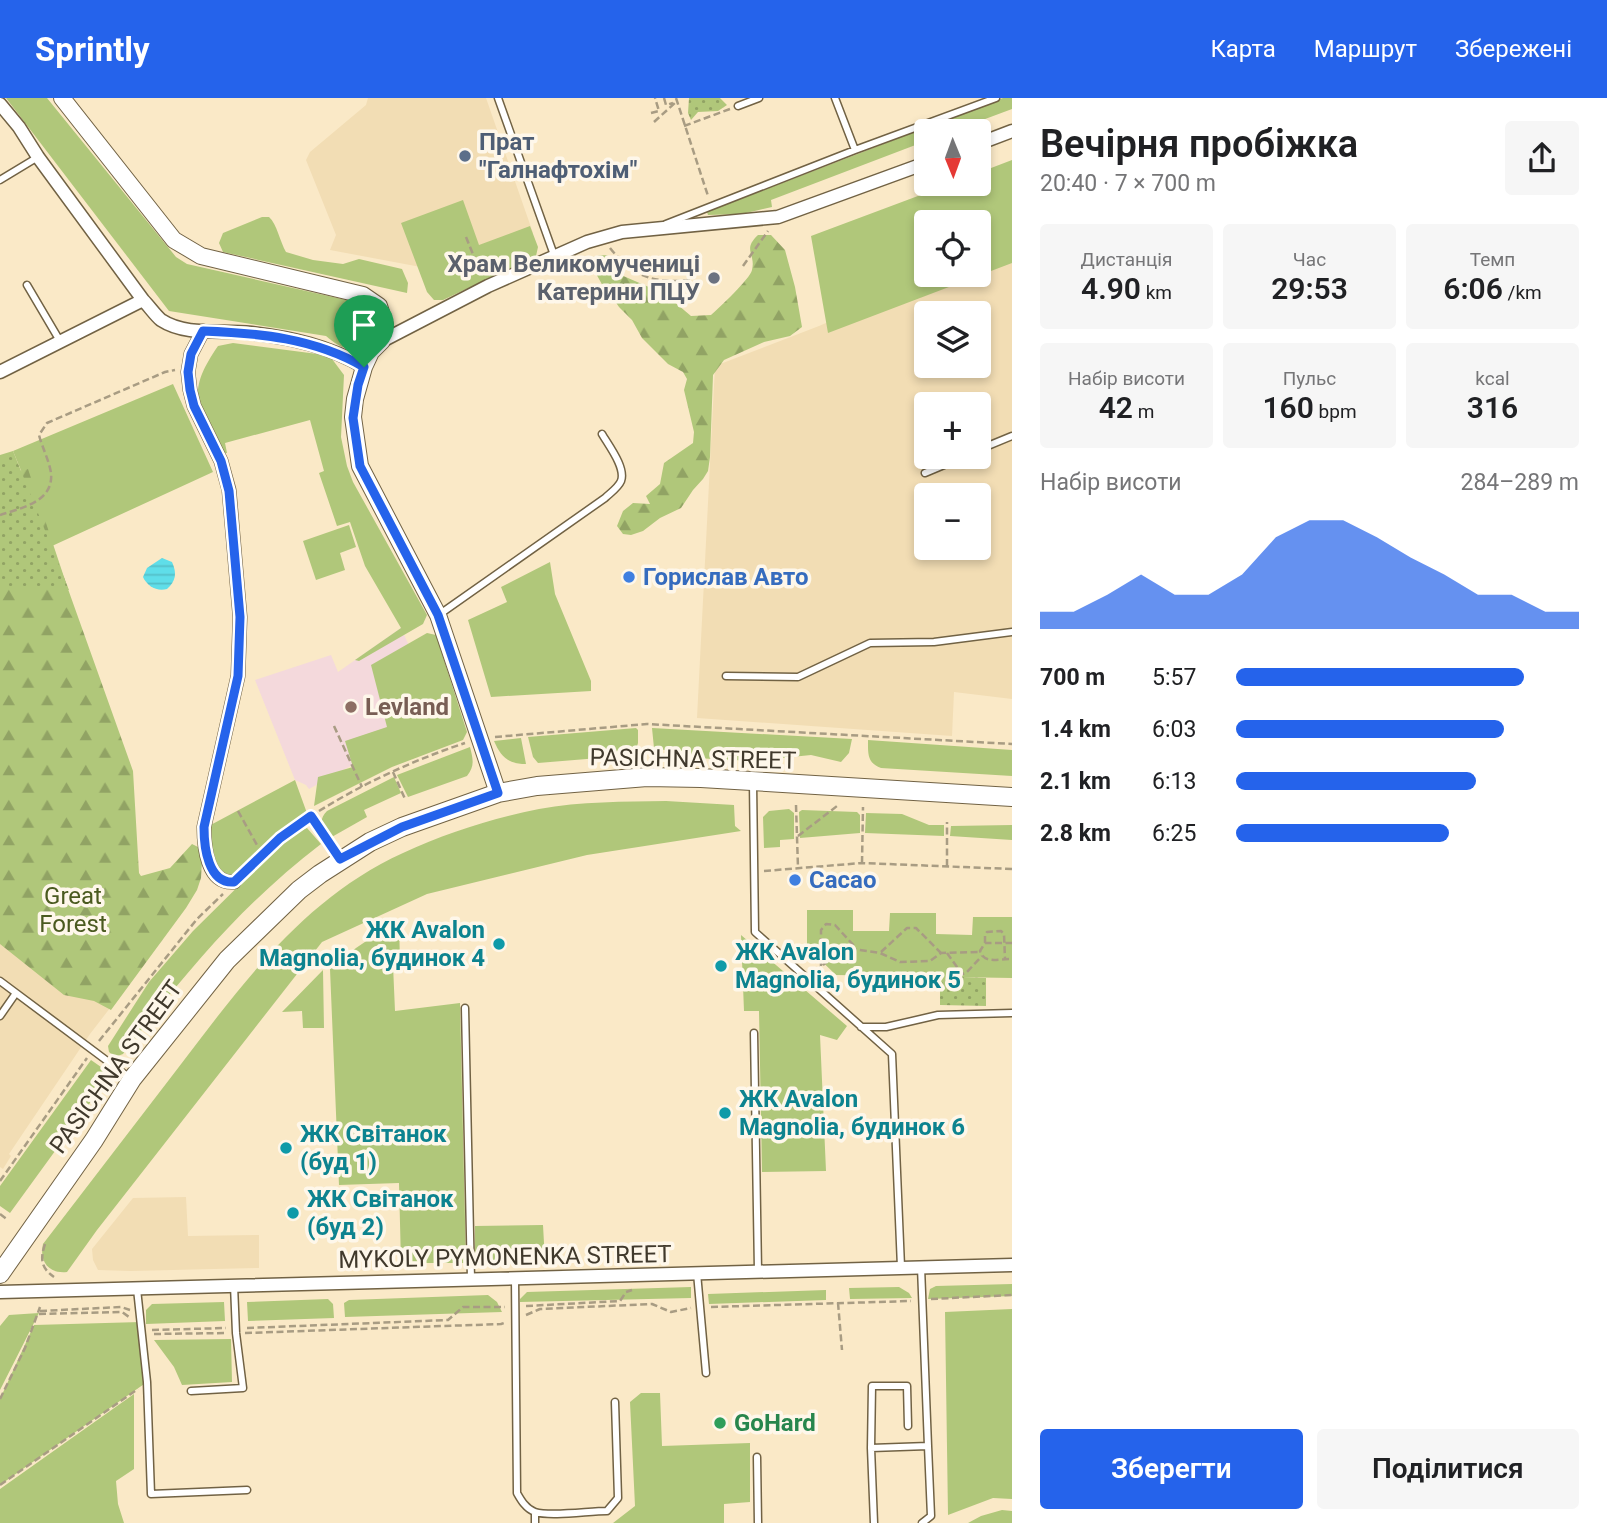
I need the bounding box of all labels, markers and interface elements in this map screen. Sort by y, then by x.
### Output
text: Sprintly [35,30,150,69]
text: Карта [1210,35,1276,63]
text: Маршрут [1314,35,1417,63]
text: Збережені [1455,35,1572,63]
north arrow [914,119,990,196]
map controls [914,119,991,560]
button: share [1505,121,1579,195]
text: Вечірня пробіжка [1040,122,1358,166]
place label: Прат "Галнафтохім" [479,128,637,184]
marker: Прат "Галнафтохім" [457,148,473,164]
text: 20:40 · 7 × 700 m [1040,170,1216,197]
button: locate [914,210,991,287]
text: Дистанція [1081,248,1172,271]
text: Час [1293,248,1326,271]
text: Темп [1470,248,1515,271]
place label: Храм Великомучениці Катерини ПЦУ [448,250,700,306]
marker: Храм Великомучениці Катерини ПЦУ [706,270,722,286]
text: 4.90 [1081,271,1141,306]
text: 29:53 [1271,271,1348,306]
text: 6:06 [1443,271,1503,306]
text: km [1141,281,1172,304]
text: /km [1503,281,1542,304]
pin [334,295,394,367]
button: layers [914,301,991,378]
icon: arrive [345,306,383,344]
text: Набір висоти [1068,367,1185,390]
text: Пульс [1283,367,1336,390]
text: kcal [1475,367,1510,390]
text: 42 [1099,390,1133,425]
text: 160 [1262,390,1314,425]
text: 316 [1467,390,1518,425]
button: + [914,392,991,469]
text: m [1133,400,1154,423]
text: bpm [1314,400,1357,423]
text: Набір висоти [1040,469,1182,496]
text: 284–289 m [1460,469,1579,496]
button: − [914,483,991,560]
place label: Горислав Авто [643,563,809,591]
marker: Горислав Авто [621,569,637,585]
text: 700 m [1040,664,1105,691]
text: 5:57 [1152,664,1196,691]
place label: Levland [365,693,449,721]
marker: Levland [343,699,359,715]
text: 1.4 km [1040,716,1111,743]
text: 6:03 [1152,716,1196,743]
street label: PASICHNA STREET [589,743,797,775]
text: 2.1 km [1040,768,1111,795]
text: 6:13 [1152,768,1196,795]
text: 2.8 km [1040,820,1111,847]
text: 6:25 [1152,820,1196,847]
place label: Cacao [809,866,876,894]
marker: Cacao [787,872,803,888]
park label: Great Forest [39,882,107,938]
place label: ЖК Avalon Magnolia, будинок 4 [259,916,485,972]
marker: ЖК Avalon Magnolia, будинок 4 [491,936,507,952]
place label: ЖК Avalon Magnolia, будинок 5 [735,938,961,994]
marker: ЖК Avalon Magnolia, будинок 5 [713,958,729,974]
street label: PASICHNA STREET [44,975,188,1159]
place label: ЖК Avalon Magnolia, будинок 6 [739,1085,965,1141]
marker: ЖК Avalon Magnolia, будинок 6 [717,1105,733,1121]
place label: ЖК Світанок (буд 1) [300,1120,447,1176]
marker: ЖК Світанок (буд 1) [278,1140,294,1156]
place label: ЖК Світанок (буд 2) [307,1185,454,1241]
marker: ЖК Світанок (буд 2) [285,1205,301,1221]
street label: MYKOLY PYMONENKA STREET [338,1240,672,1274]
place label: GoHard [734,1409,816,1437]
marker: GoHard [712,1415,728,1431]
button: Зберегти [1040,1429,1303,1509]
button: Поділитися [1317,1429,1579,1509]

